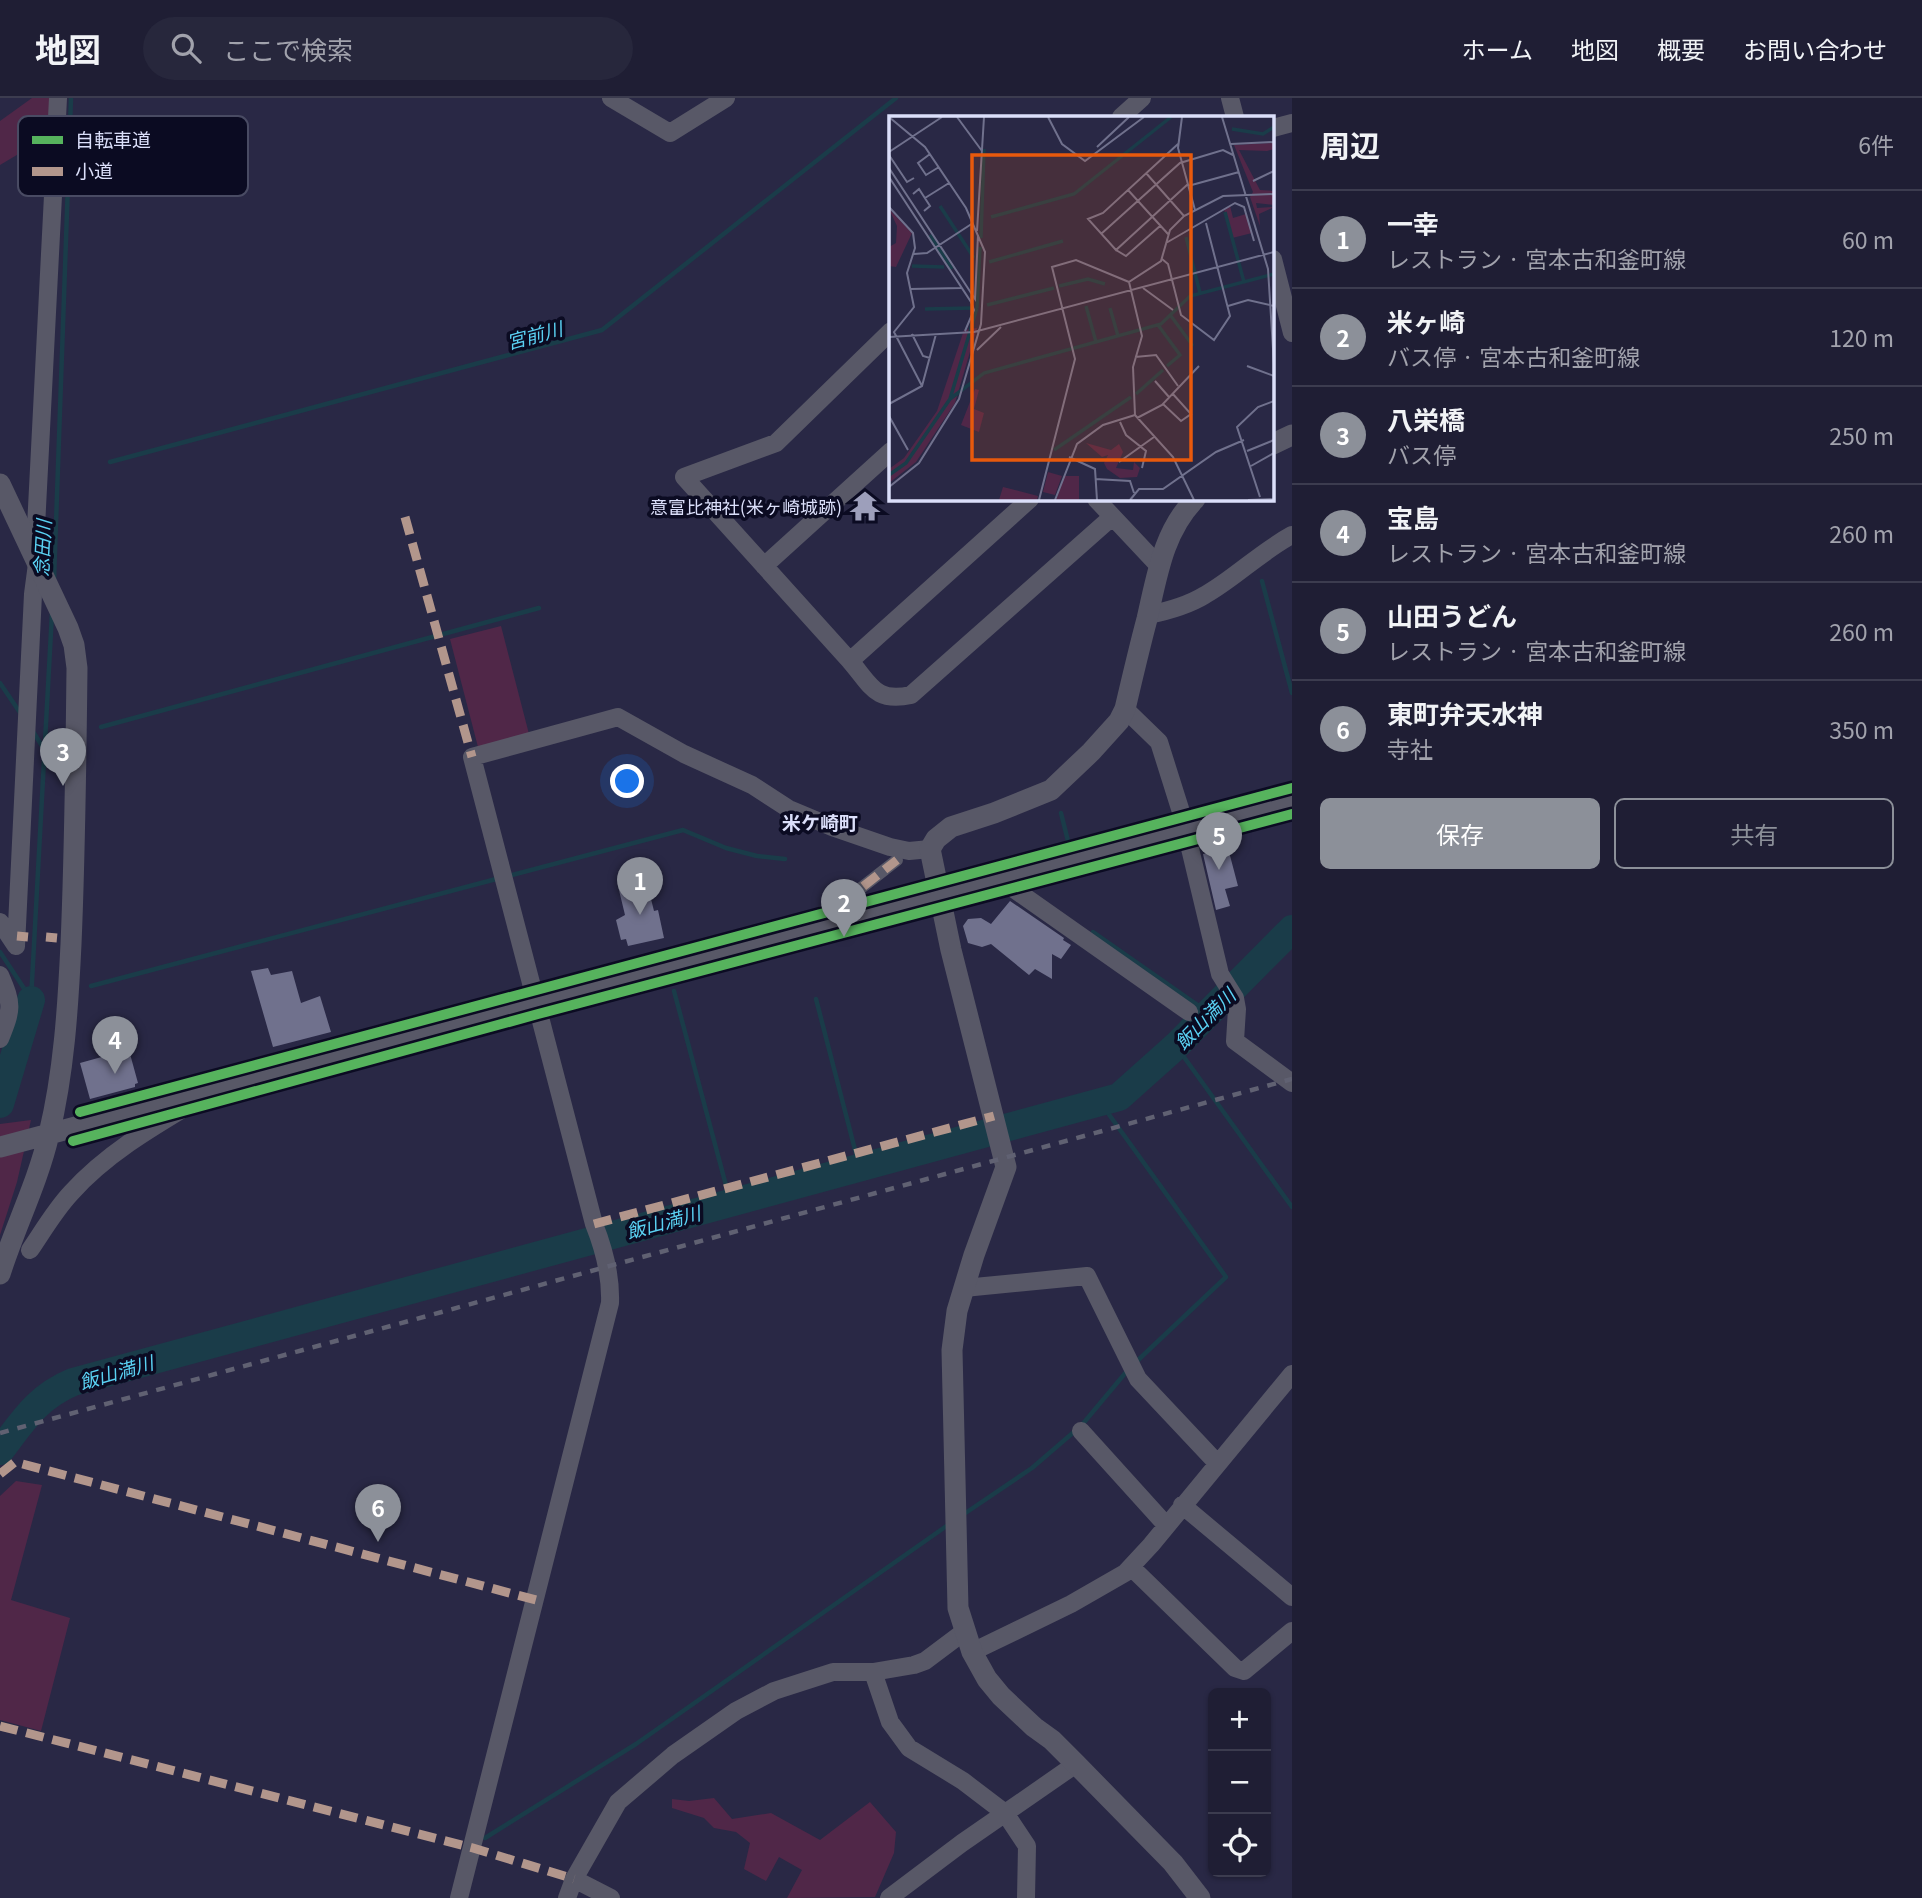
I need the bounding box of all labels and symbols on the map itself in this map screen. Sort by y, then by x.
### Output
legend [18,116,248,196]
inset map [889,116,1274,500]
text: 自転車道 [75,125,151,152]
text: 小道 [75,156,113,183]
water label: 宮前川 [503,313,567,354]
temple icon: 意富比神社(米ヶ崎城跡) [848,489,882,523]
place label: 意富比神社(米ヶ崎城跡) [650,493,842,519]
water label: 念田川 [26,517,56,577]
pin: 3 [40,728,86,786]
your location [610,764,644,798]
district label: 米ケ崎町 [782,808,858,835]
pin: 5 [1196,812,1242,870]
pin: 1 [617,857,663,915]
pin: 2 [821,879,867,937]
water label: 飯山満川 [1168,980,1242,1054]
pin: 4 [92,1016,138,1074]
water label: 飯山満川 [623,1198,705,1244]
water label: 飯山満川 [76,1347,158,1394]
pin: 6 [355,1484,401,1542]

